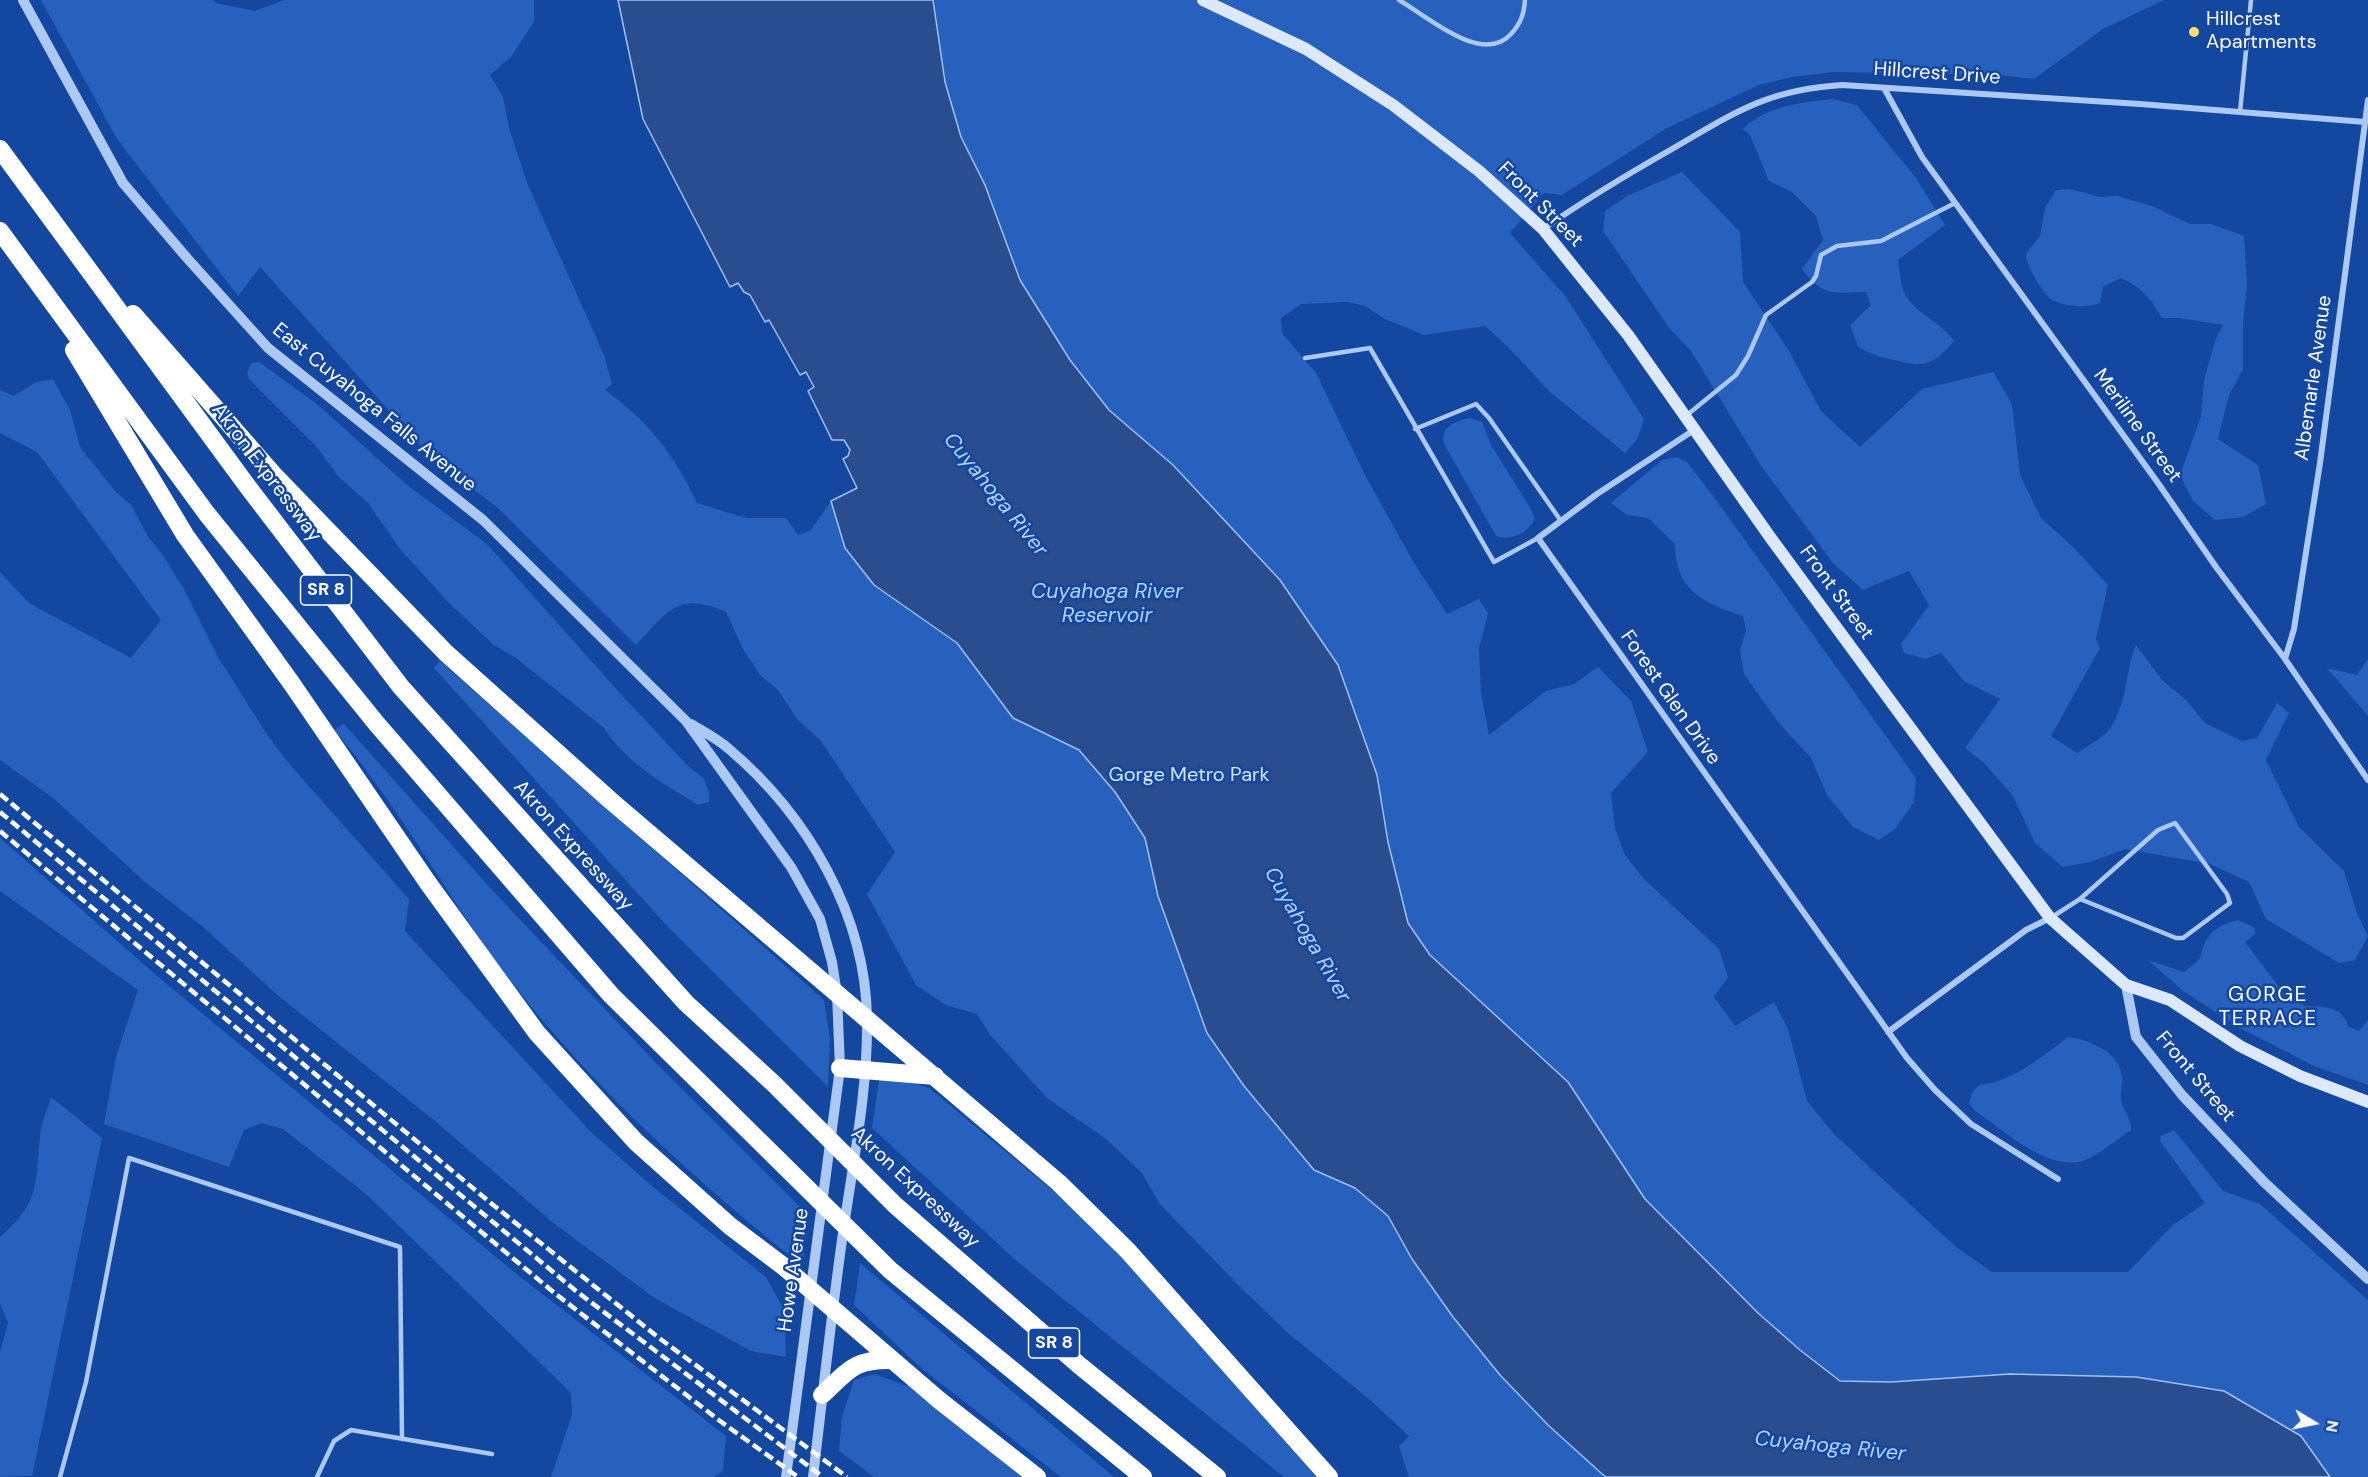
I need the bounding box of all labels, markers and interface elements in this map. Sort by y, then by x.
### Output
place label: Hillcrest Apartments [2206,8,2316,55]
marker: Hillcrest Apartments [2187,25,2201,39]
street label: Hillcrest Drive [1873,58,2001,90]
street label: Front Street [1492,157,1588,253]
street label: Albemarle Avenue [2291,294,2337,462]
street label: East Cuyahoga Falls Avenue [267,318,481,498]
street label: Meriline Street [2088,365,2186,487]
street label: Akron Expressway [206,399,326,547]
water label: Cuyahoga River [937,428,1053,562]
street label: Front Street [1794,541,1878,645]
road number: SR 8 [300,575,352,605]
water label: Cuyahoga River Reservoir [1031,579,1183,629]
street label: Forest Glen Drive [1615,626,1725,770]
park label: Gorge Metro Park [1109,764,1269,788]
street label: Akron Expressway [508,776,638,916]
water label: Cuyahoga River [1258,863,1356,1007]
district label: GORGE TERRACE [2218,982,2318,1032]
street label: Front Street [2150,1027,2240,1127]
street label: Akron Expressway [846,1122,984,1254]
street label: Howe Avenue [773,1207,815,1333]
road number: SR 8 [1028,1328,1080,1358]
north arrow [2284,1393,2344,1453]
text: N [2321,1419,2344,1434]
water label: Cuyahoga River [1753,1427,1907,1467]

